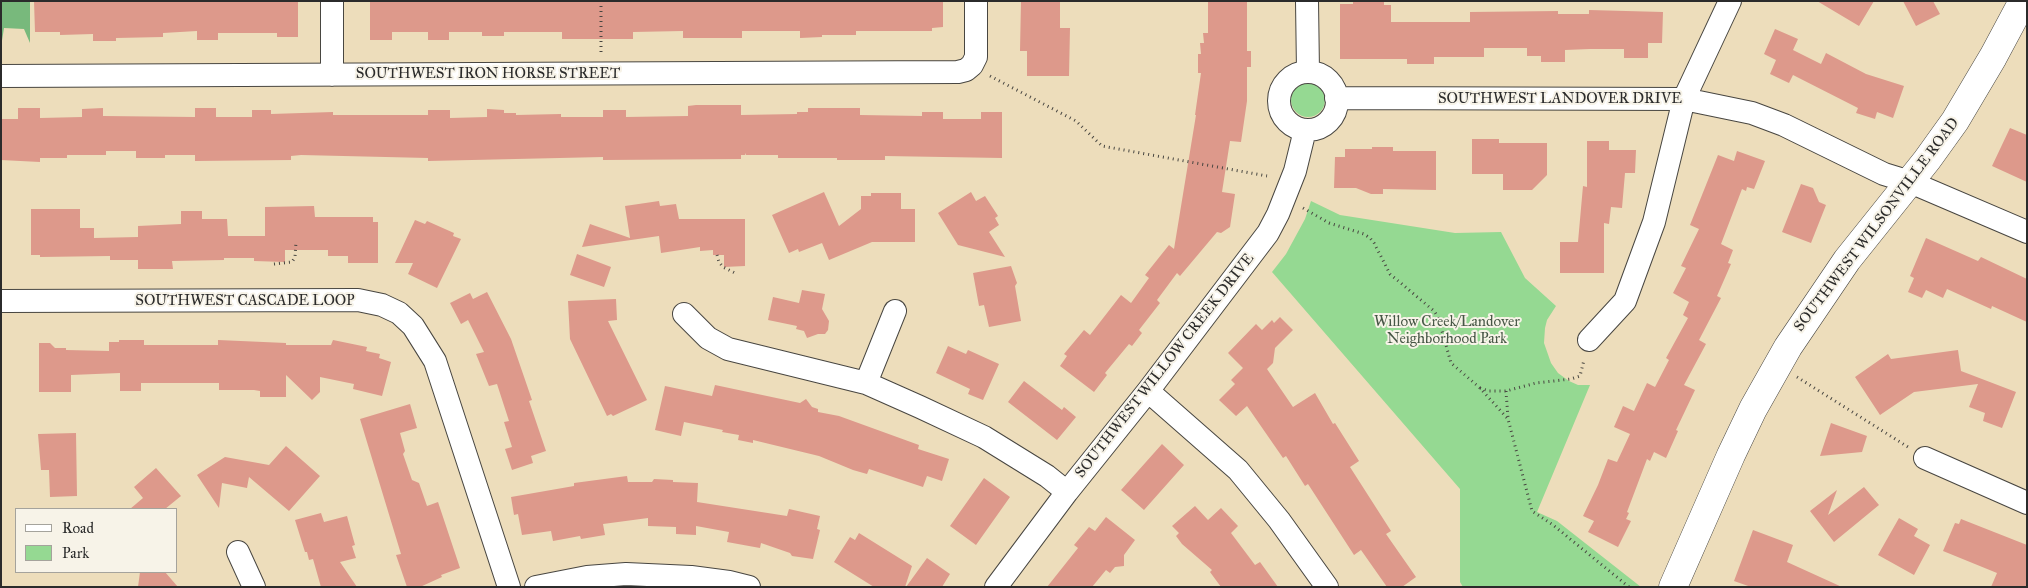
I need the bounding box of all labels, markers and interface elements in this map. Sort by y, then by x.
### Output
street label: SOUTHWEST IRON HORSE STREET [356,65,620,83]
street label: SOUTHWEST LANDOVER DRIVE [1438,90,1682,108]
street label: SOUTHWEST WILSONVILLE ROAD [1791,115,1963,335]
street label: SOUTHWEST WILLOW CREEK DRIVE [1072,250,1258,482]
street label: SOUTHWEST CASCADE LOOP [135,292,355,310]
park label: Willow Creek/Landover Neighborhood Park [1374,313,1520,348]
legend [15,508,178,573]
text: Road [62,519,94,537]
text: Park [62,544,89,562]

